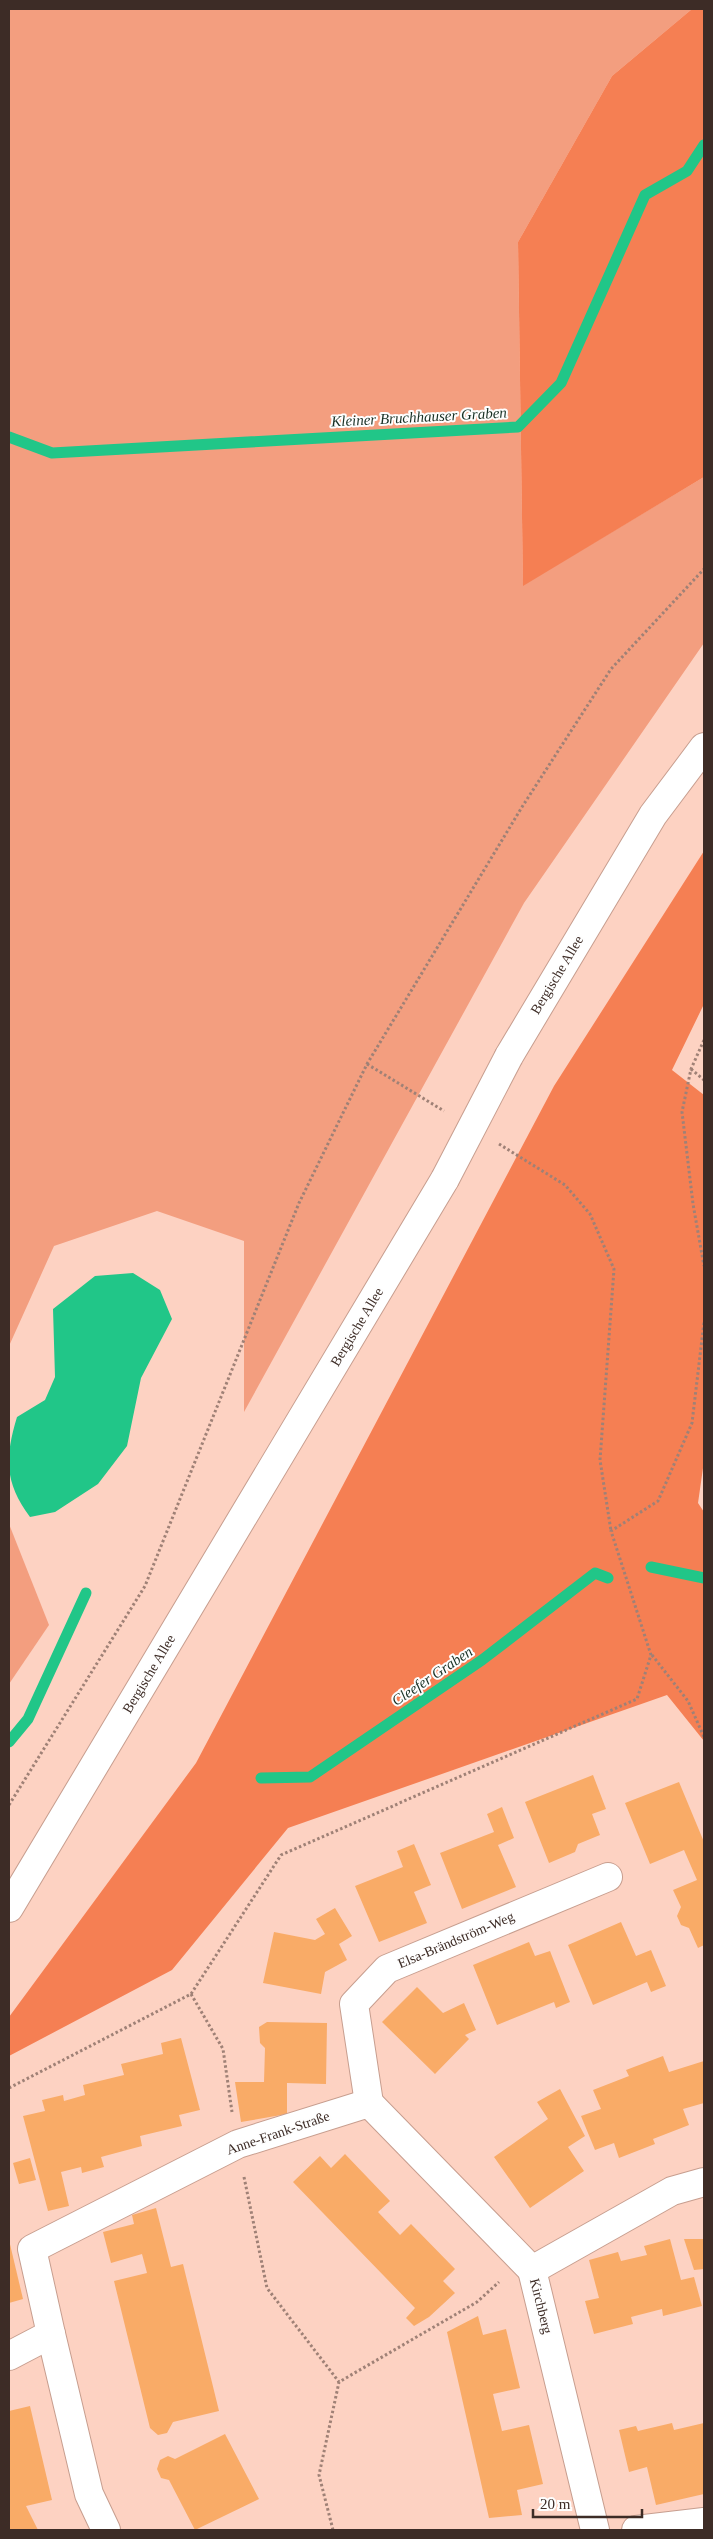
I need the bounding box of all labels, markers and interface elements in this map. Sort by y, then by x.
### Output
water label: Kleiner Bruchhauser Graben [330,404,507,430]
street label: Bergische Allee [528,933,586,1017]
street label: Bergische Allee [328,1285,386,1369]
street label: Bergische Allee [120,1632,178,1716]
water label: Cleefer Graben [389,1643,475,1709]
street label: Elsa-Brändström-Weg [396,1909,516,1971]
street label: Anne-Frank-Straße [224,2108,332,2158]
street label: Kirchberg [527,2277,555,2335]
scale bar [533,2486,642,2518]
text: 20 m [540,2496,571,2512]

